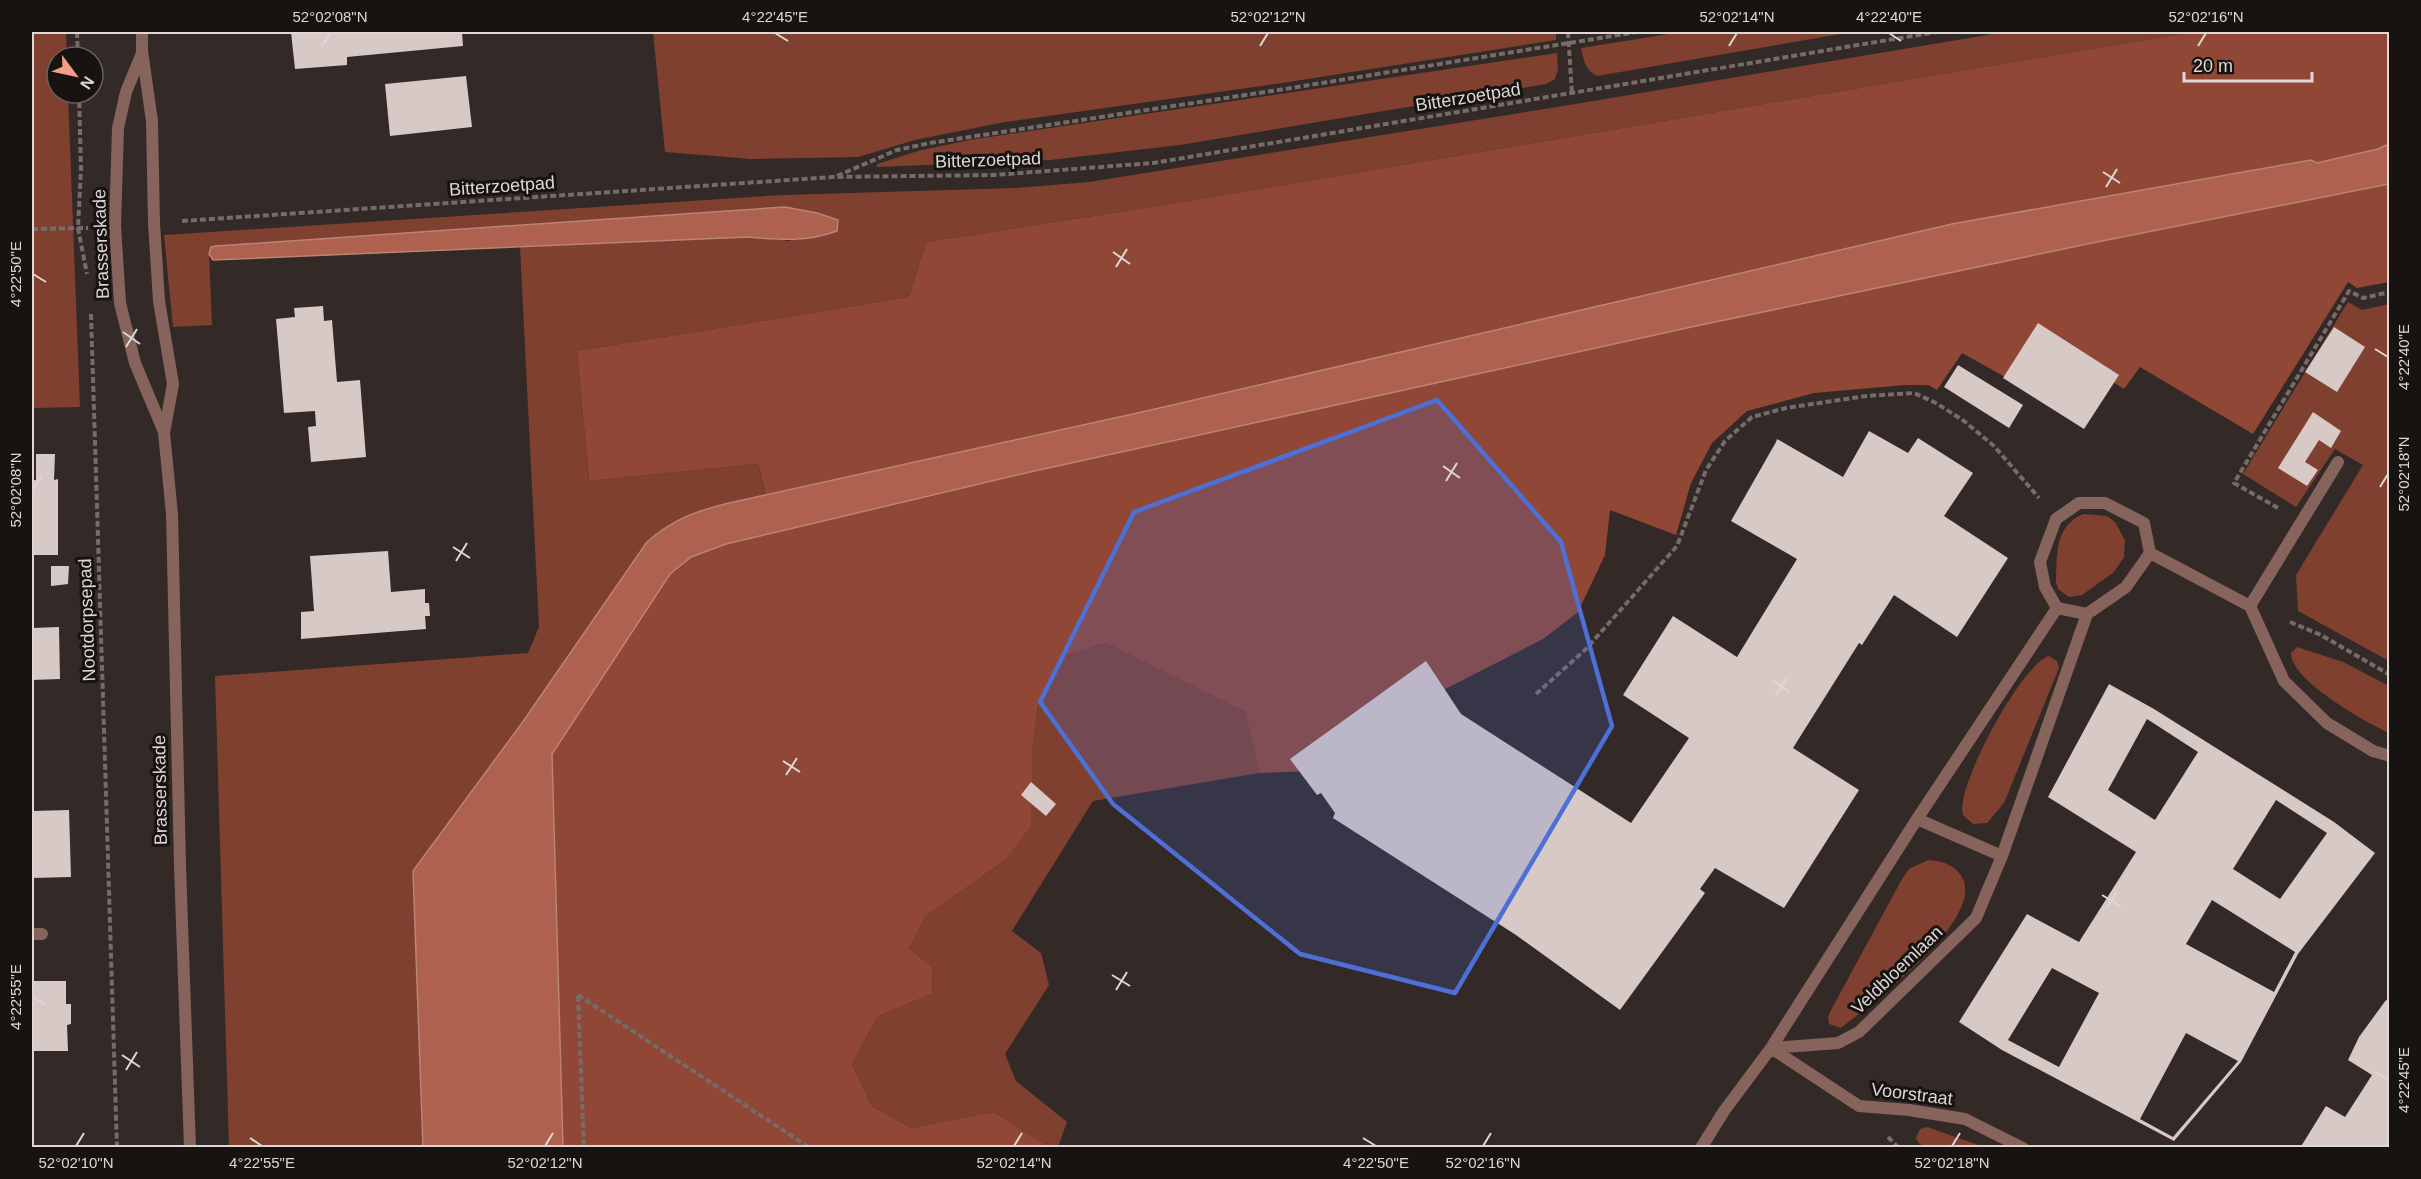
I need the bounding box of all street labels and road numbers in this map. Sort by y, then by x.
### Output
street label: Bitterzoetpad [1414,79,1522,115]
street label: Bitterzoetpad [935,148,1041,172]
street label: Bitterzoetpad [448,172,556,200]
street label: Brasserskade [89,189,113,299]
street label: Nootdorpsepad [75,558,99,682]
street label: Brasserskade [149,735,171,845]
street label: Veldbloemlaan [1848,922,1946,1018]
street label: Voorstraat [1870,1079,1954,1109]

